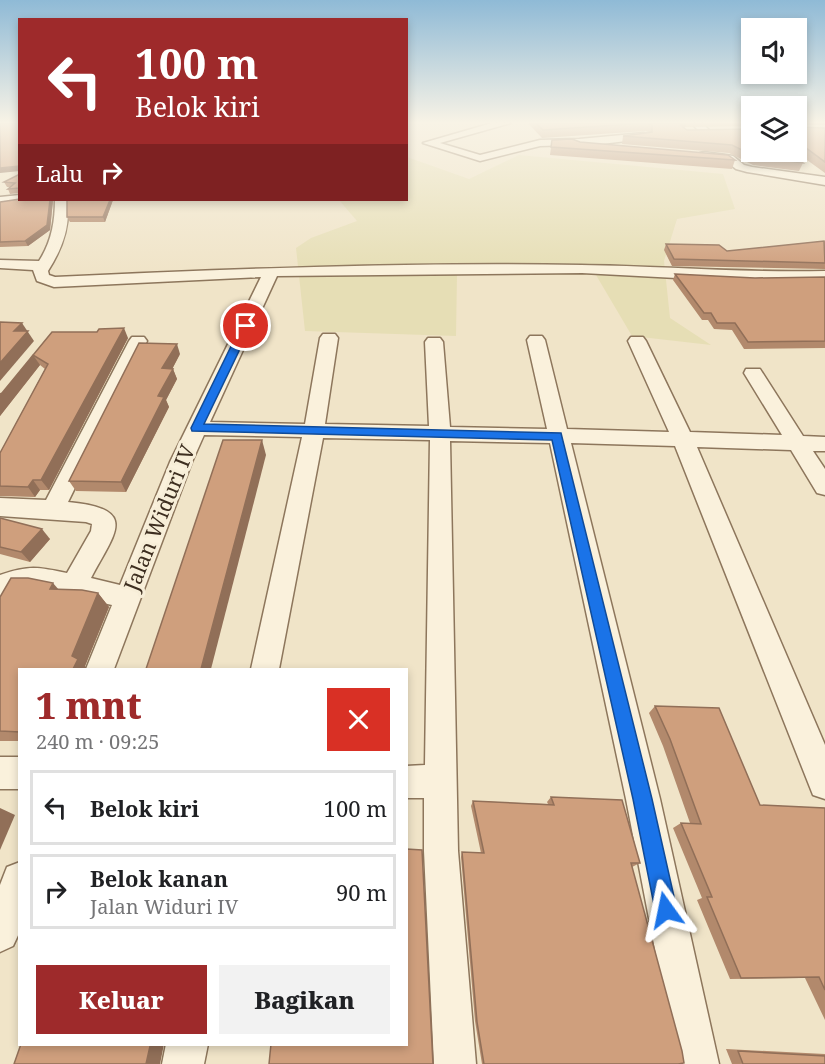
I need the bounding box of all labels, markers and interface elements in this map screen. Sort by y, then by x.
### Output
map controls [741,18,807,162]
button: sound [741,18,807,84]
text: 100 m [135,34,259,91]
icon: left [36,42,114,120]
text: Belok kiri [135,88,260,125]
button: layers [741,96,807,162]
icon: right [95,156,128,189]
text: Lalu [36,158,83,188]
pin [220,300,271,351]
icon: arrive [229,309,262,342]
street label: Jalan Widuri IV [117,440,201,596]
text: 1 mnt [36,681,142,730]
button: close [327,688,390,751]
text: 240 m · 09:25 [36,728,159,755]
icon: left [39,791,72,824]
text: Belok kiri [90,793,199,823]
text: 100 m [324,793,387,823]
text: Belok kanan [90,863,228,893]
icon: right [39,875,72,908]
text: 90 m [336,877,387,907]
position arrow [634,878,698,942]
text: Jalan Widuri IV [90,893,238,920]
button: Keluar [36,965,207,1034]
button: Bagikan [219,965,390,1034]

